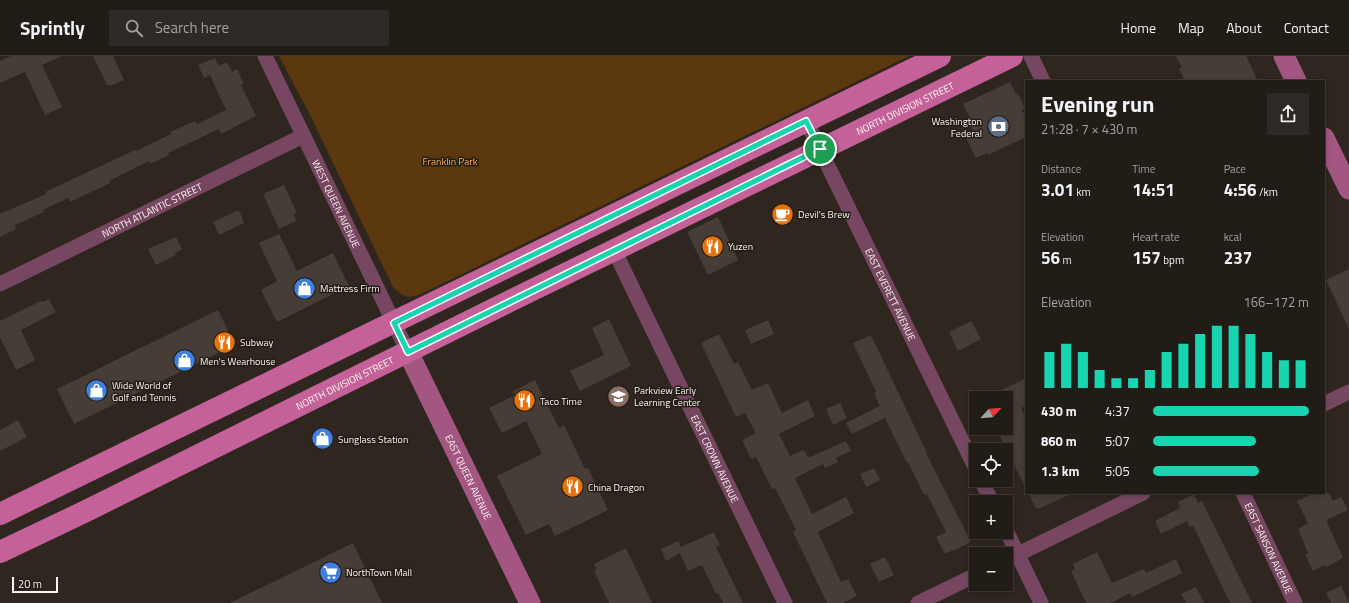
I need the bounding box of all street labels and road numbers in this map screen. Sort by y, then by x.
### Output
street label: NORTH DIVISION STREET [853,78,957,139]
street label: WEST QUEEN AVENUE [309,157,364,251]
street label: NORTH ATLANTIC STREET [99,179,205,241]
street label: EAST EVERETT AVENUE [862,246,920,344]
street label: NORTH DIVISION STREET [293,352,397,413]
street label: EAST CROWN AVENUE [687,412,743,506]
street label: EAST QUEEN AVENUE [442,432,496,523]
street label: EAST SANSON AVENUE [1241,500,1297,597]

